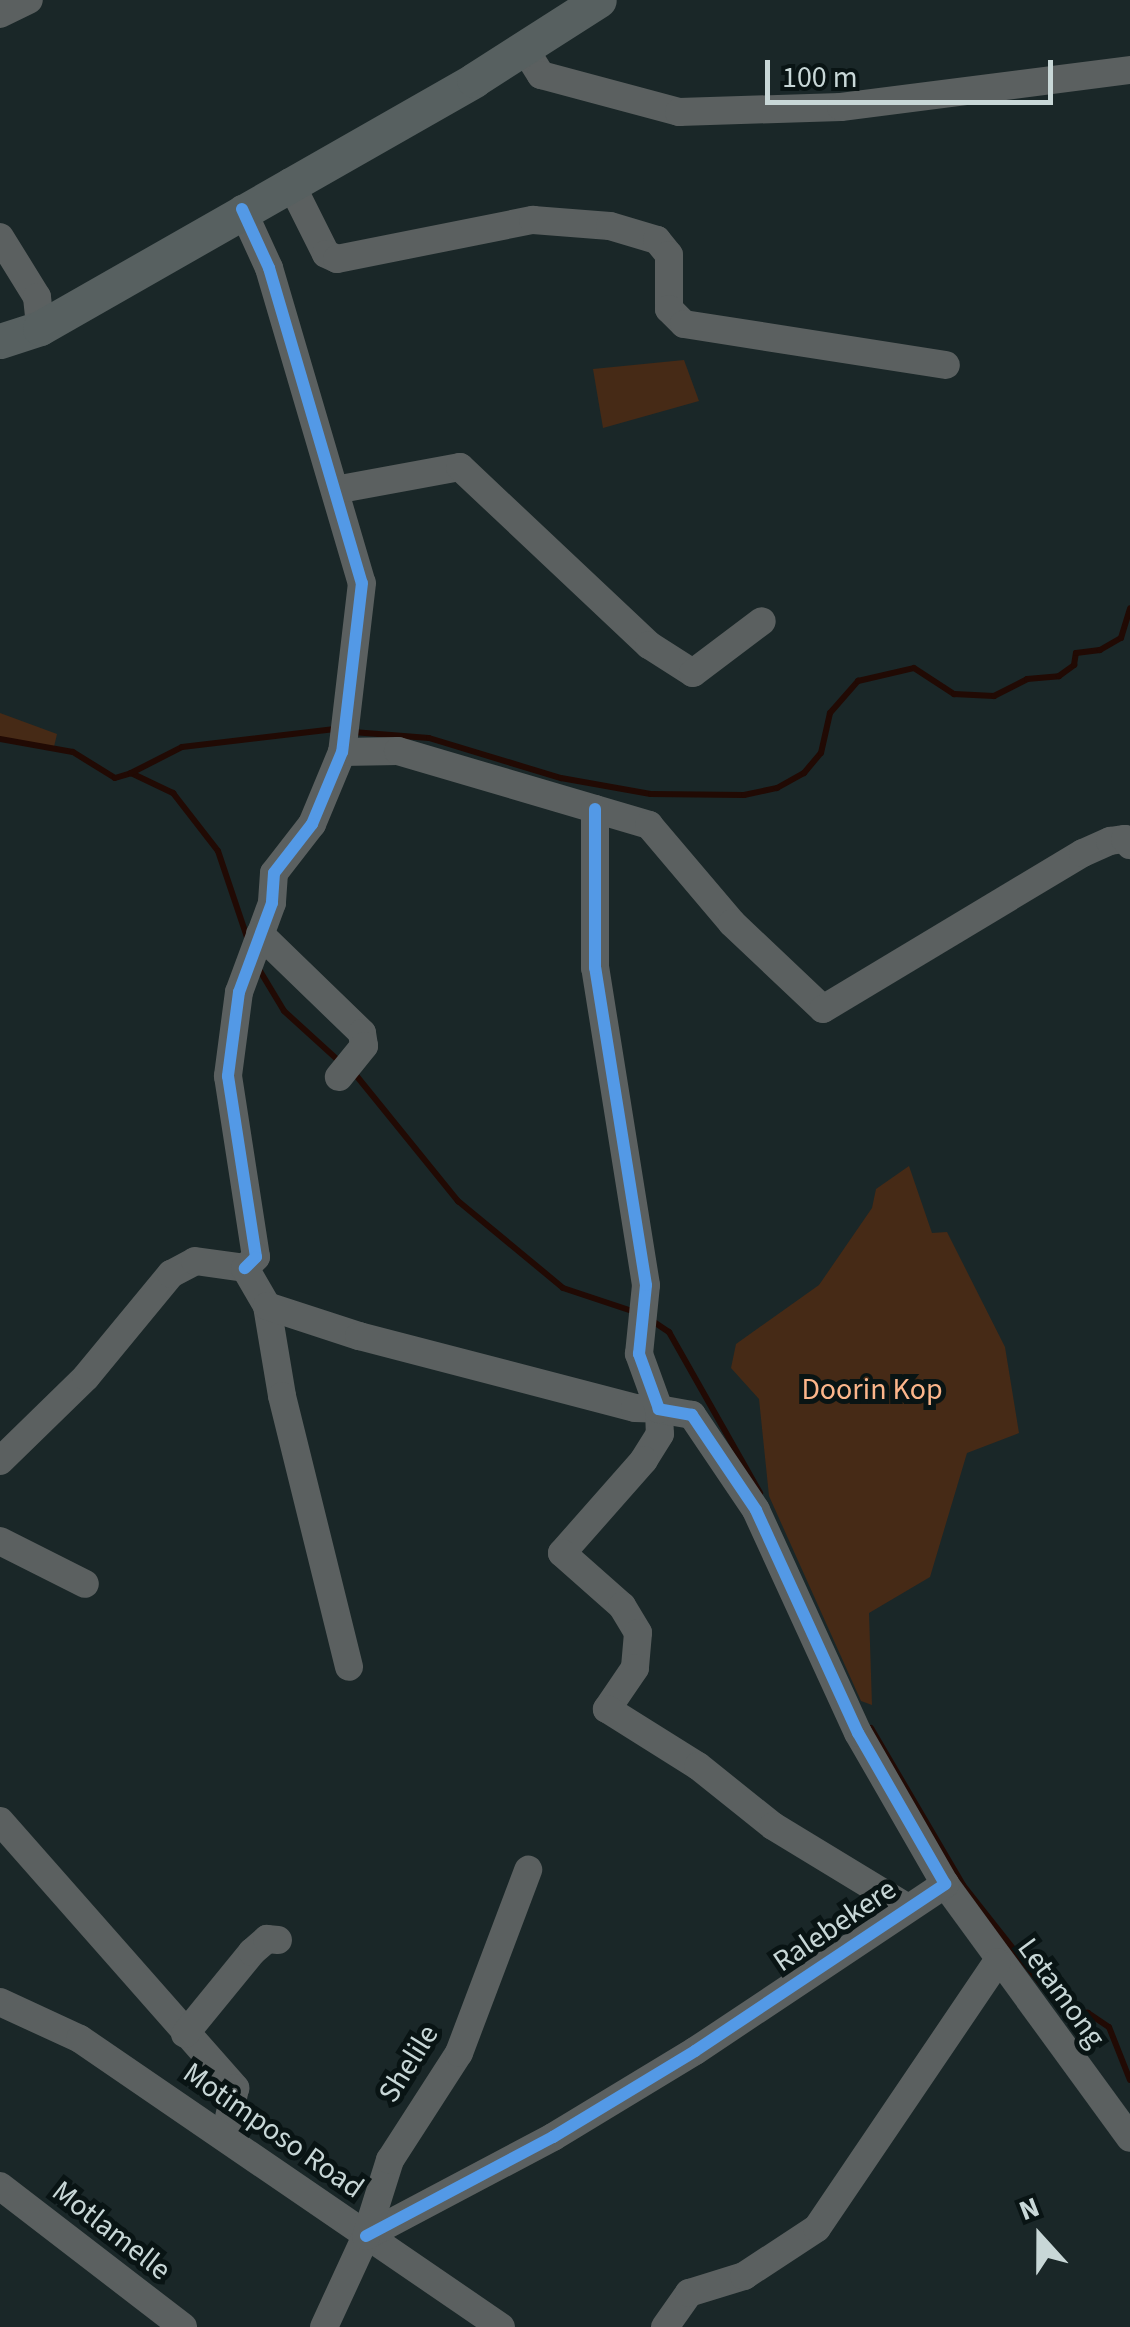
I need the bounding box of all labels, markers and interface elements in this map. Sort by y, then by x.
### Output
scale bar [770,40,1058,102]
text: 100 m [782,56,858,99]
park label: Doorin Kop [801,1372,943,1408]
street label: Ralebekere [767,1872,903,1980]
street label: Letamong [1009,1931,1113,2055]
street label: Shelile [371,2019,447,2109]
street label: Motimposo Road [176,2055,370,2207]
street label: Motlamelle [45,2174,177,2288]
north arrow [990,2187,1090,2287]
text: N [1013,2187,1045,2231]

